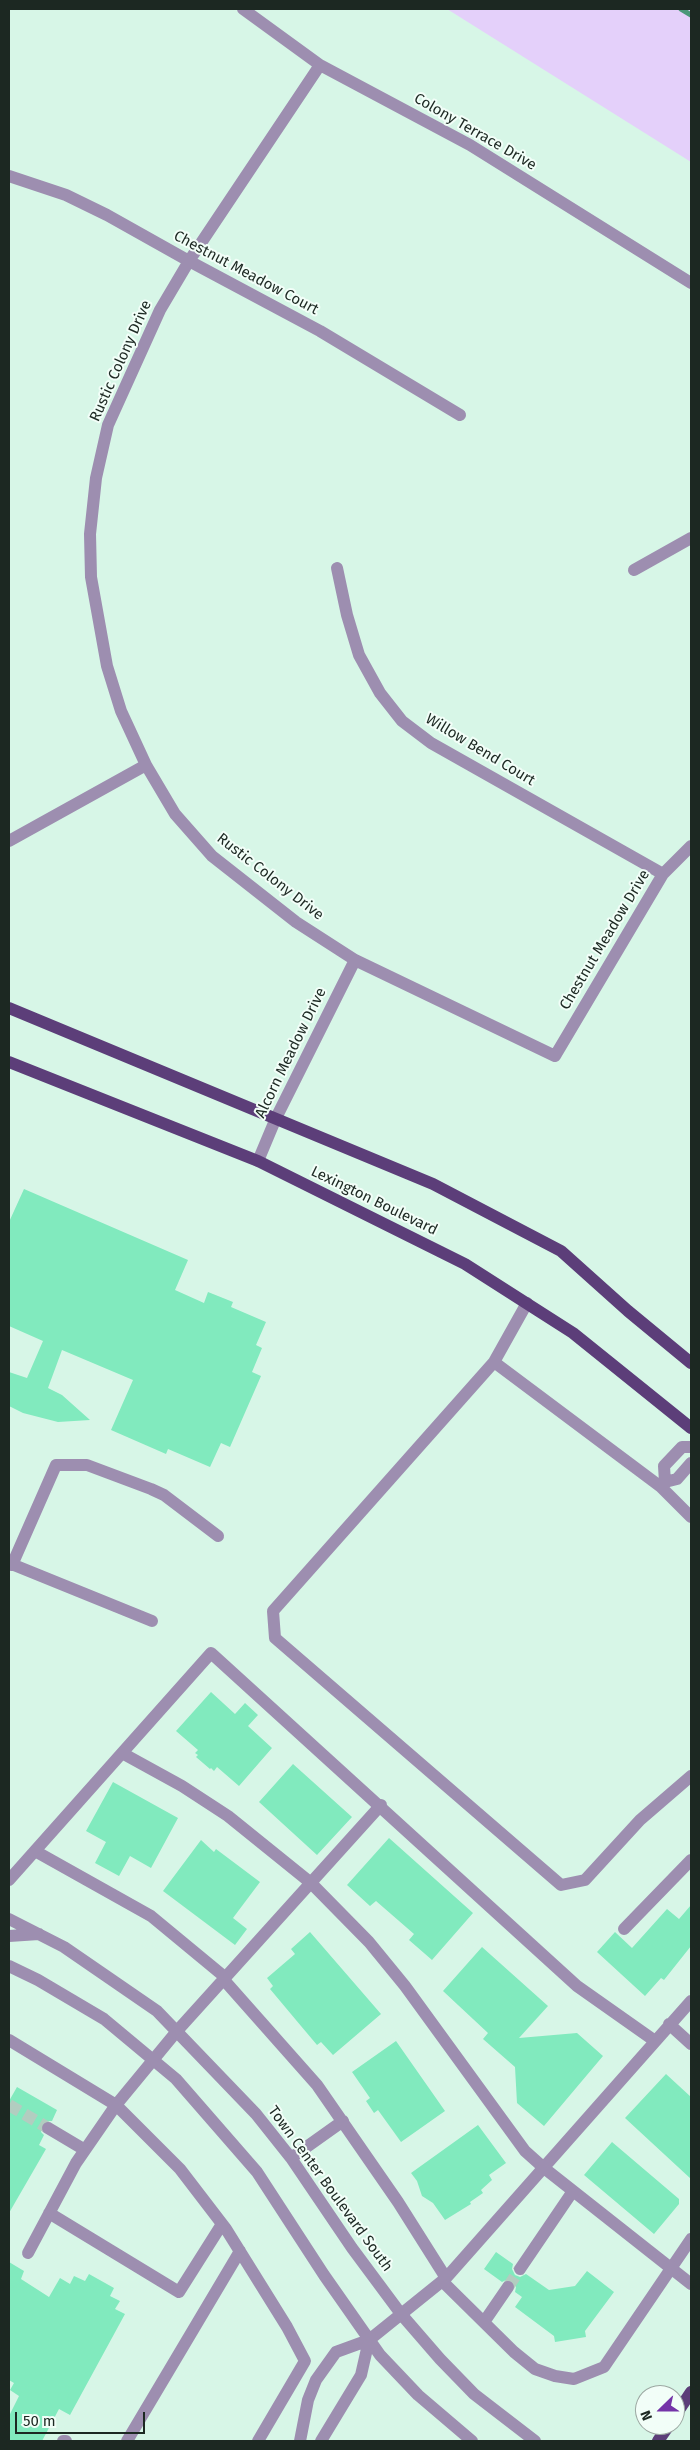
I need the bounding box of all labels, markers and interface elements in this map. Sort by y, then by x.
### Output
street label: Colony Terrace Drive [411,90,539,174]
street label: Chestnut Meadow Court [170,227,322,319]
street label: Rustic Colony Drive [86,298,156,424]
street label: Willow Bend Court [422,710,538,790]
street label: Rustic Colony Drive [213,830,327,924]
street label: Chestnut Meadow Drive [556,867,654,1013]
street label: Alcorn Meadow Drive [252,985,330,1121]
street label: Lexington Boulevard [308,1163,440,1239]
street label: Town Center Boulevard South [264,2103,396,2275]
north arrow [635,2385,685,2435]
scale bar [18,2402,148,2434]
text: N [637,2408,656,2423]
text: 50 m [23,2412,56,2430]

